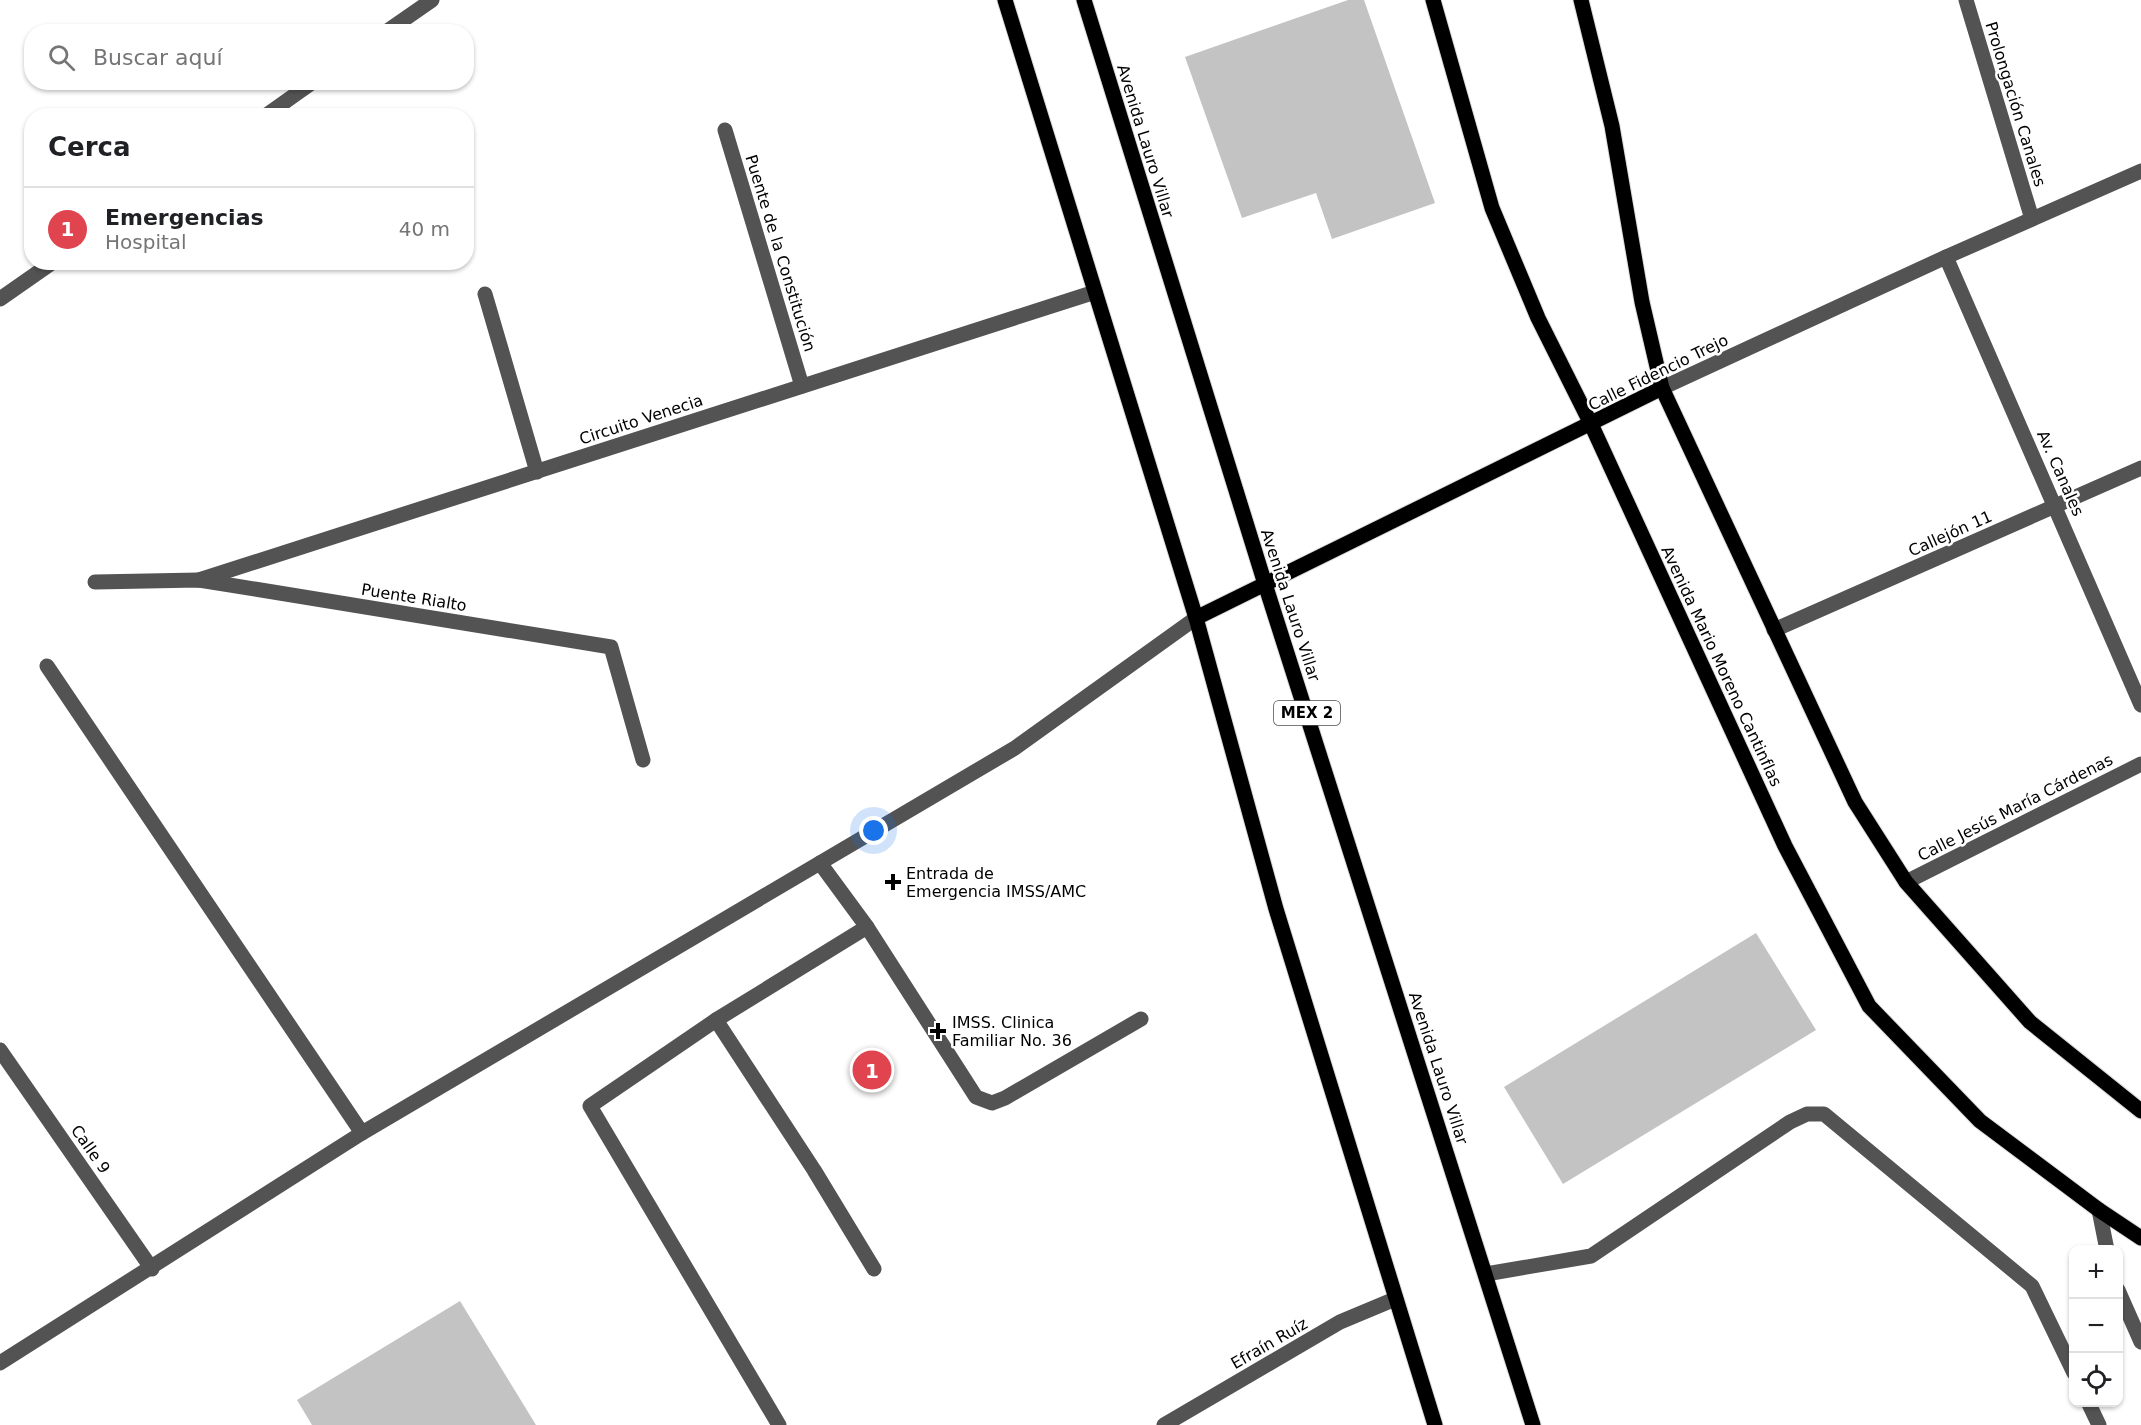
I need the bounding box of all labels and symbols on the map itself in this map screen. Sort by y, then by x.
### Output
street label: Prolongación Canales [1981,19,2050,189]
street label: Avenida Lauro Villar [1113,62,1178,220]
street label: Puente de la Constitución [741,152,820,354]
street label: Calle Fidencio Trejo [1585,330,1731,415]
street label: Circuito Venecia [577,391,705,448]
street label: Av. Canales [2033,427,2088,519]
street label: Callejón 11 [1905,507,1995,560]
street label: Avenida Lauro Villar [1257,526,1324,684]
street label: Avenida Mario Moreno Cantinflas [1657,543,1786,790]
street label: Puente Rialto [360,580,468,615]
road number: MEX 2 [1274,701,1340,725]
street label: Calle Jesús María Cárdenas [1915,750,2116,865]
your location [859,816,888,845]
place label: Entrada de Emergencia IMSS/AMC [906,864,1086,901]
marker: Entrada de Emergencia IMSS/AMC [884,873,902,891]
street label: Avenida Lauro Villar [1405,989,1472,1147]
place label: IMSS. Clinica Familiar No. 36 [952,1013,1072,1050]
marker: IMSS. Clinica Familiar No. 36 [929,1022,947,1040]
pin: 1 [852,1048,892,1092]
street label: Calle 9 [67,1121,114,1177]
street label: Efraín Ruíz [1228,1314,1311,1373]

